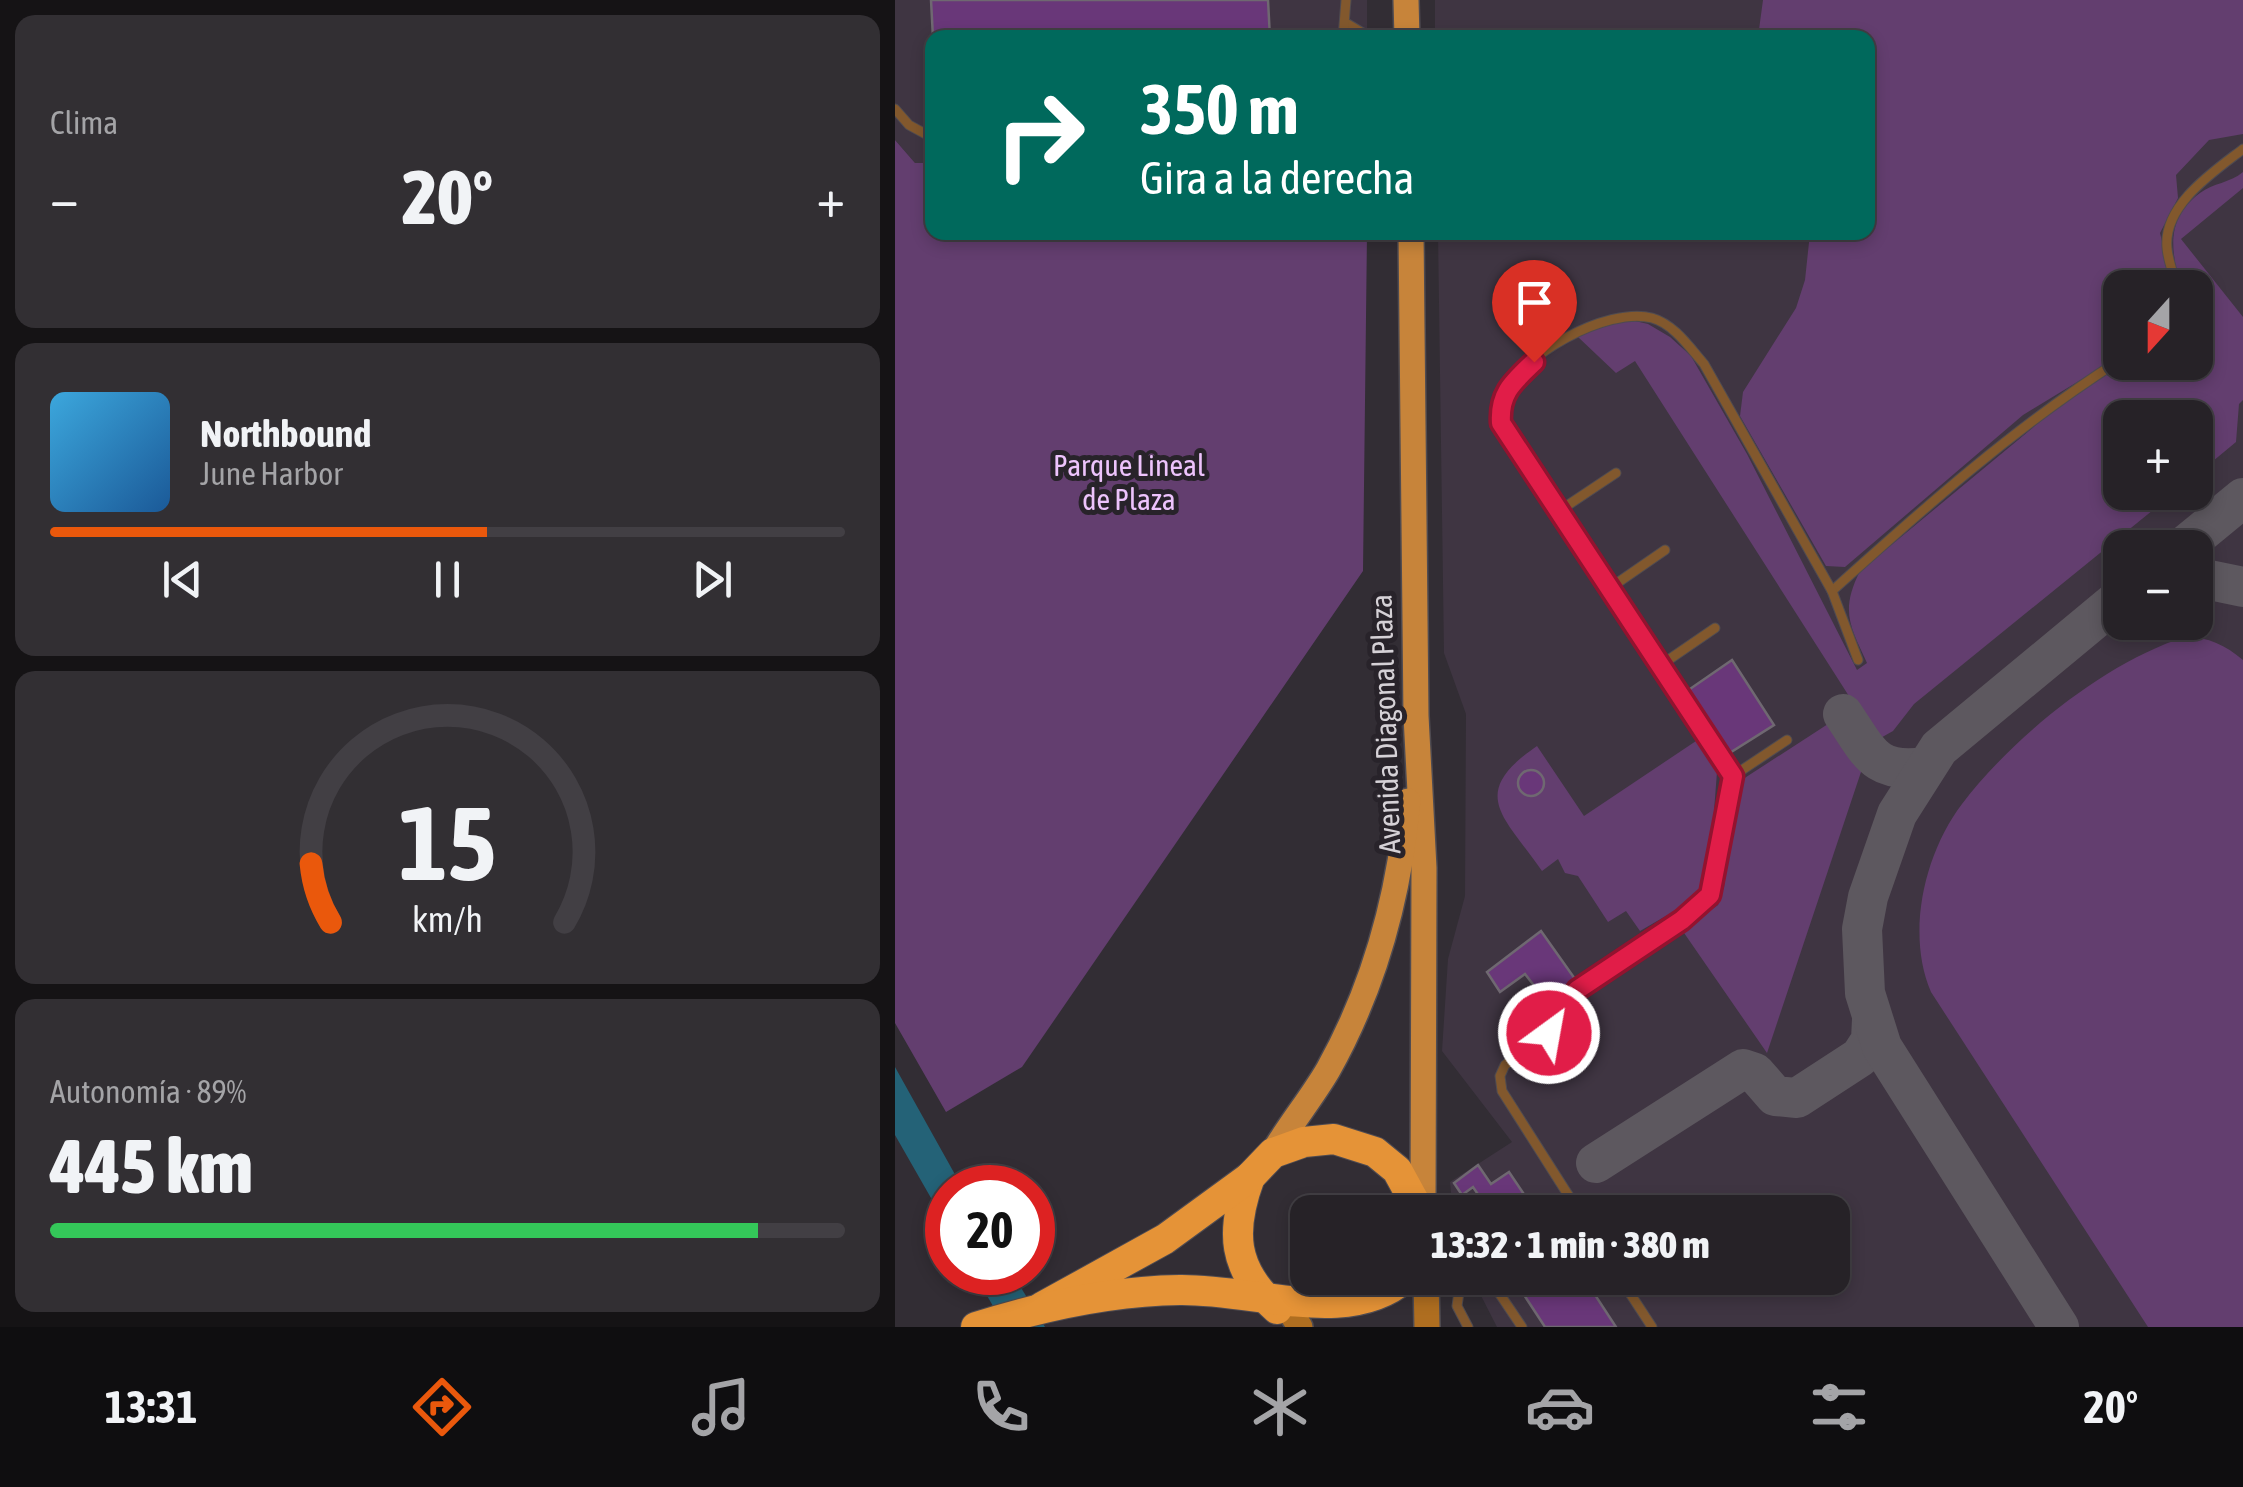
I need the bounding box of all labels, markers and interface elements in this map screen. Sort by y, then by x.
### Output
text: 350 m [1140,69,1299,149]
icon: right [975,70,1105,200]
text: Clima [50,104,118,141]
text: Gira a la derecha [1140,152,1414,204]
text: 20° [402,154,493,240]
text: − [50,166,79,229]
text: + [816,166,845,229]
pin [1492,260,1577,363]
north arrow [2103,270,2213,380]
map controls [2103,270,2213,640]
icon: arrive [1507,275,1562,330]
button: + [2103,400,2213,510]
text: Northbound [200,412,371,455]
park label: Parque Lineal de Plaza [1053,448,1205,516]
text: June Harbor [200,455,343,492]
button: − [2103,530,2213,640]
icon: previous [155,552,210,607]
icon: pause [420,552,475,607]
icon: next [685,552,740,607]
street label: Avenida Diagonal Plaza [1363,593,1407,855]
text: 15 [399,783,496,902]
text: km/h [412,899,483,940]
position arrow [1497,981,1601,1085]
text: Autonomía · 89% [50,1073,246,1110]
text: 445 km [50,1123,253,1209]
speed limit sign: 20 [925,1165,1055,1295]
text: 13:32 · 1 min · 380 m [1430,1223,1710,1266]
icon: directions [407,1372,477,1442]
icon: music [686,1372,756,1442]
icon: phone [966,1372,1036,1442]
icon: climate [1245,1372,1315,1442]
icon: car [1525,1372,1595,1442]
icon: filters [1804,1372,1874,1442]
text: 13:31 [105,1381,197,1433]
text: 20° [2084,1381,2138,1433]

